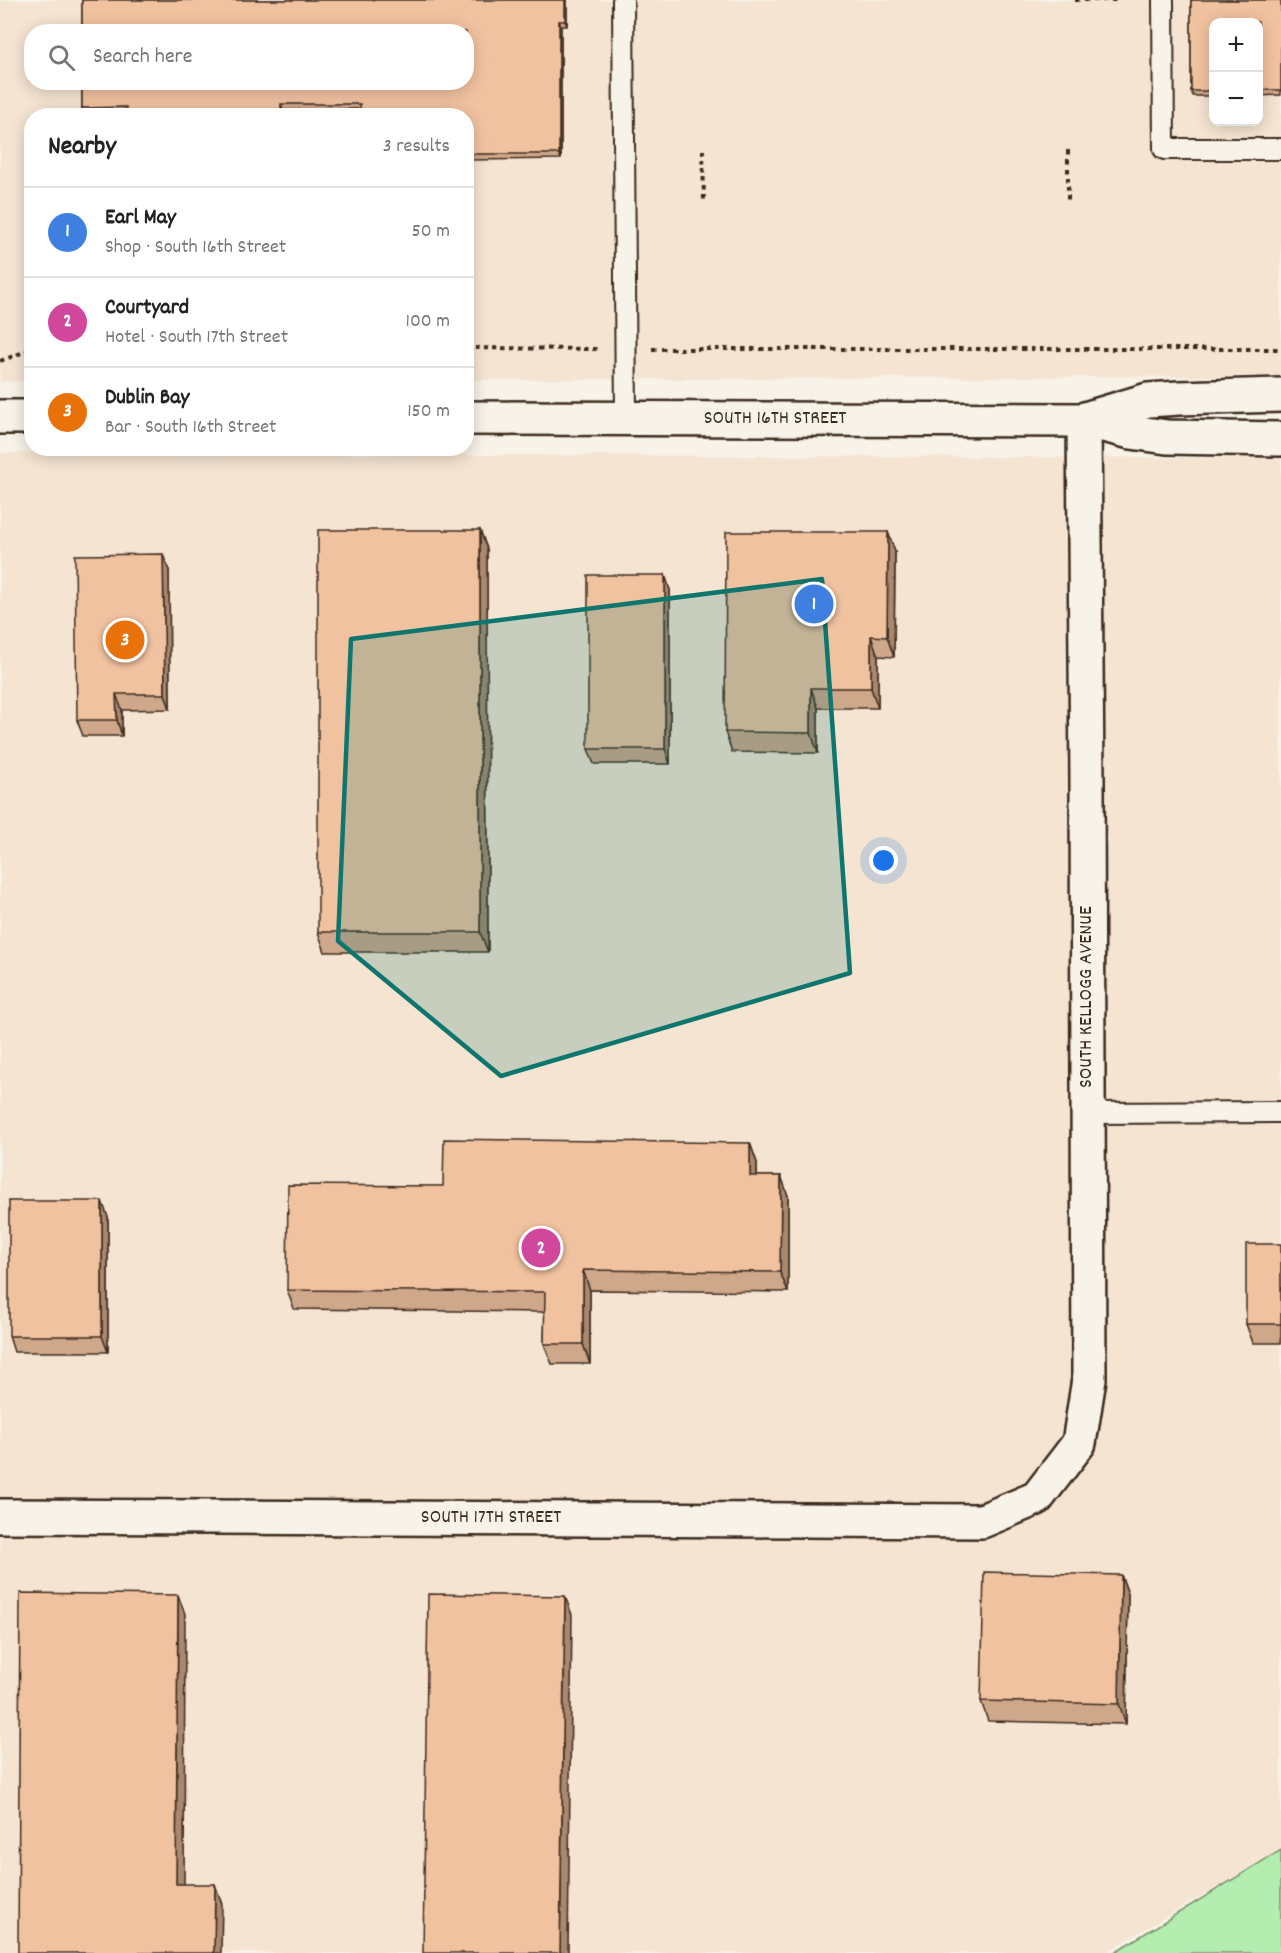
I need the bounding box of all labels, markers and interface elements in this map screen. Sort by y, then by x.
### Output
map controls [1209,18,1263,126]
button: + [1209,18,1263,72]
search box [24,24,474,90]
icon: search [45,41,78,74]
text: Search here [93,42,192,73]
button: − [1209,72,1263,126]
text: Nearby [48,129,116,166]
text: 3 results [383,133,450,161]
text: Earl May [105,203,176,234]
text: 1 [65,218,70,246]
text: 50 m [412,218,450,246]
text: Shop · South 16th Street [105,234,286,262]
text: Courtyard [105,293,189,324]
text: 2 [63,308,72,336]
text: 100 m [406,308,450,336]
text: Hotel · South 17th Street [105,324,288,352]
text: Dublin Bay [105,383,189,414]
text: 3 [63,398,72,426]
text: 150 m [407,398,450,426]
street label: SOUTH 16TH STREET [704,405,846,433]
text: Bar · South 16th Street [105,414,276,442]
pin: 1 [794,582,834,626]
pin: 3 [106,618,144,662]
your location [869,846,898,875]
street label: SOUTH KELLOGG AVENUE [1073,906,1101,1088]
pin: 2 [522,1226,560,1270]
street label: SOUTH 17TH STREET [421,1504,561,1532]

